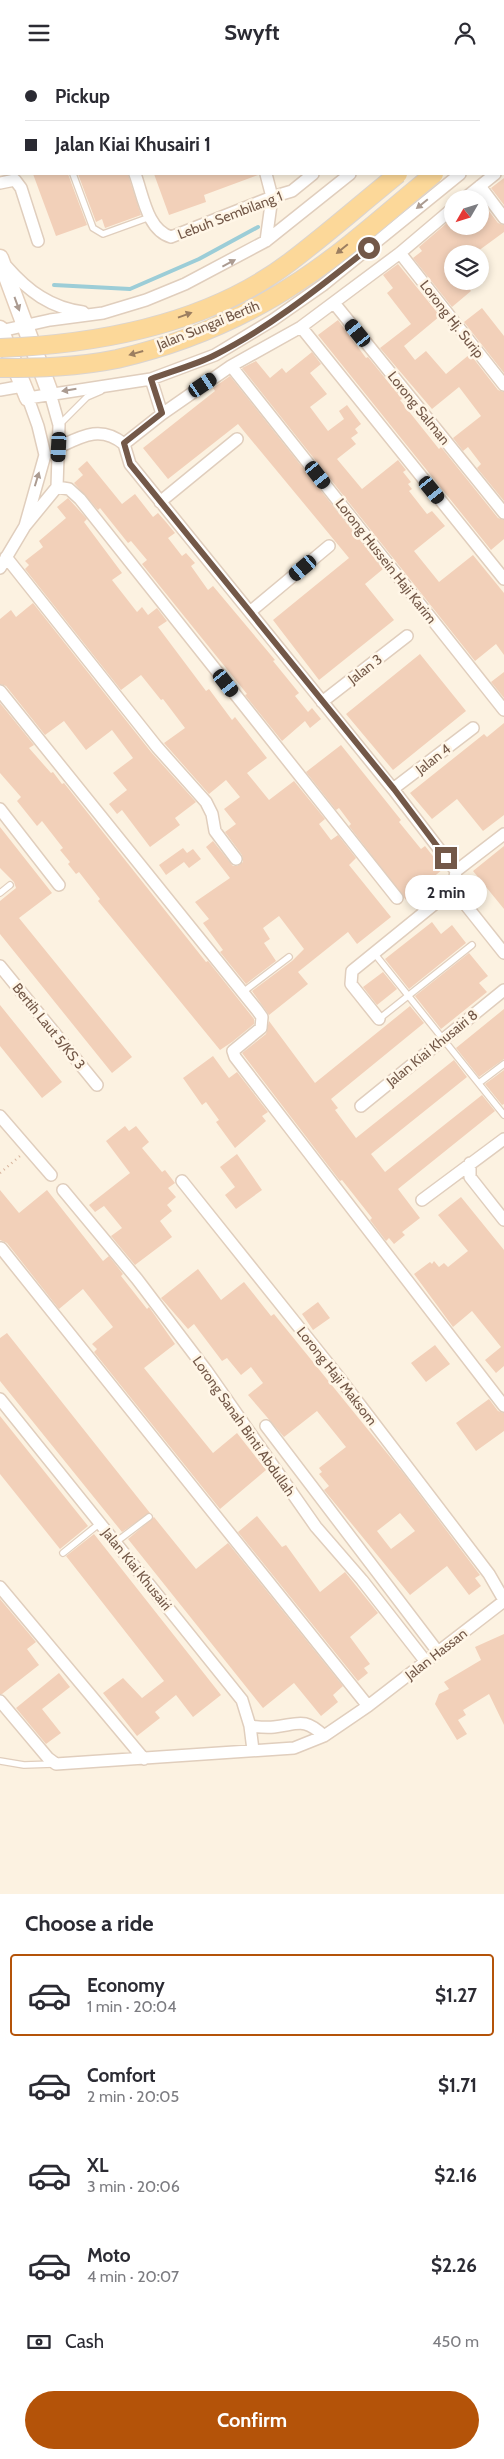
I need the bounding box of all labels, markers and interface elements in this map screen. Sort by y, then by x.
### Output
icon: menu [25,19,53,47]
text: Swyft [224,19,280,46]
icon: person [451,19,479,47]
text: Pickup [55,85,110,108]
text: Jalan Kiai Khusairi 1 [55,133,211,156]
street label: Lebuh Sembilang 1 [175,187,285,243]
north arrow [444,190,489,235]
map controls [444,190,489,290]
one-way arrow [416,199,429,210]
route start [358,237,380,259]
one-way arrow [336,244,349,255]
button: layers [444,245,489,290]
one-way arrow [221,259,236,267]
street label: Lorong Hj. Surip [416,276,488,362]
street label: Jalan Sungai Bertih [153,296,262,354]
one-way arrow [13,297,21,312]
one-way arrow [178,311,193,319]
car [342,317,373,349]
one-way arrow [129,349,144,357]
street label: Lorong Salman [384,368,454,449]
car [186,370,219,400]
one-way arrow [61,387,77,395]
car [50,432,67,462]
car [302,459,333,491]
one-way arrow [34,472,42,487]
car [416,474,447,506]
street label: Lorong Hussein Haji Karim [331,495,441,627]
car [286,553,319,583]
street label: Jalan 3 [343,650,386,689]
car [210,667,241,699]
street label: Jalan 4 [411,740,454,779]
route end [435,847,457,869]
callout: 2 min [405,875,487,911]
text: 2 min [427,883,465,902]
street label: Bertih Laut 5/KS 3 [9,979,89,1073]
street label: Jalan Kiai Khusairi 8 [382,1006,481,1091]
street label: Lorong Haji Maksom [293,1323,381,1429]
street label: Lorong Sanah Binti Abdullah [189,1352,299,1500]
street label: Jalan Kiai Khusairi [98,1523,176,1614]
street label: Jalan Hassan [401,1624,471,1684]
text: Choose a ride [25,1910,154,1937]
icon: car [27,1973,72,2018]
text: Economy [87,1974,165,1997]
text: $1.27 [435,1984,477,2007]
text: 1 min · 20:04 [87,1997,177,2016]
icon: car [27,2063,72,2108]
text: Comfort [87,2064,156,2087]
text: $1.71 [438,2074,477,2097]
text: 2 min · 20:05 [87,2087,179,2106]
icon: car [27,2153,72,2198]
text: XL [87,2154,108,2177]
text: $2.16 [434,2164,477,2187]
text: 3 min · 20:06 [87,2177,180,2196]
icon: car [27,2243,72,2288]
text: Moto [87,2244,131,2267]
text: $2.26 [431,2254,477,2277]
text: 4 min · 20:07 [87,2267,179,2286]
icon: cash [25,2328,53,2356]
text: Cash [65,2330,104,2353]
text: 450 m [432,2332,479,2351]
button: Confirm [25,2391,479,2449]

